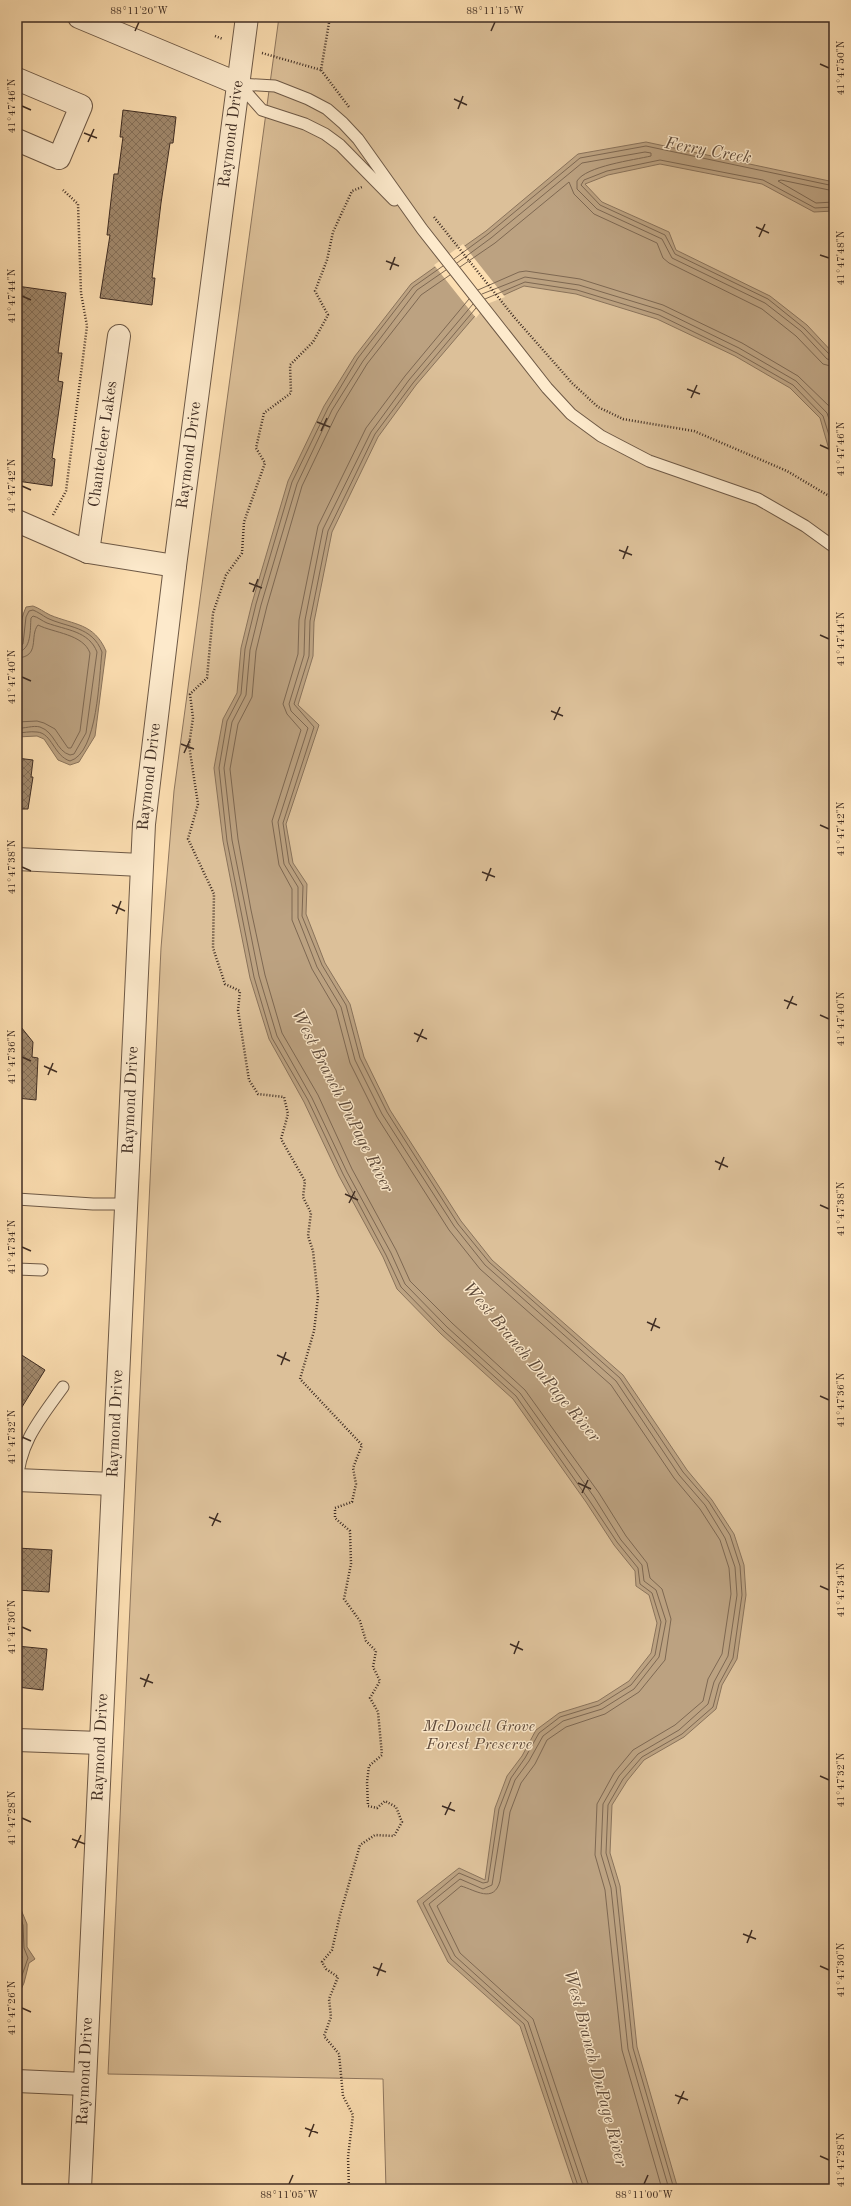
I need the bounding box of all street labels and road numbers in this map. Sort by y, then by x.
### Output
street label: Raymond Drive [217,79,247,189]
street label: Chantecleer Lakes [87,380,120,508]
street label: Raymond Drive [175,401,204,510]
street label: Raymond Drive [136,722,164,831]
street label: Raymond Drive [121,1046,142,1155]
street label: Raymond Drive [105,1369,126,1478]
street label: Raymond Drive [90,1693,111,1802]
street label: Raymond Drive [75,2017,96,2126]

